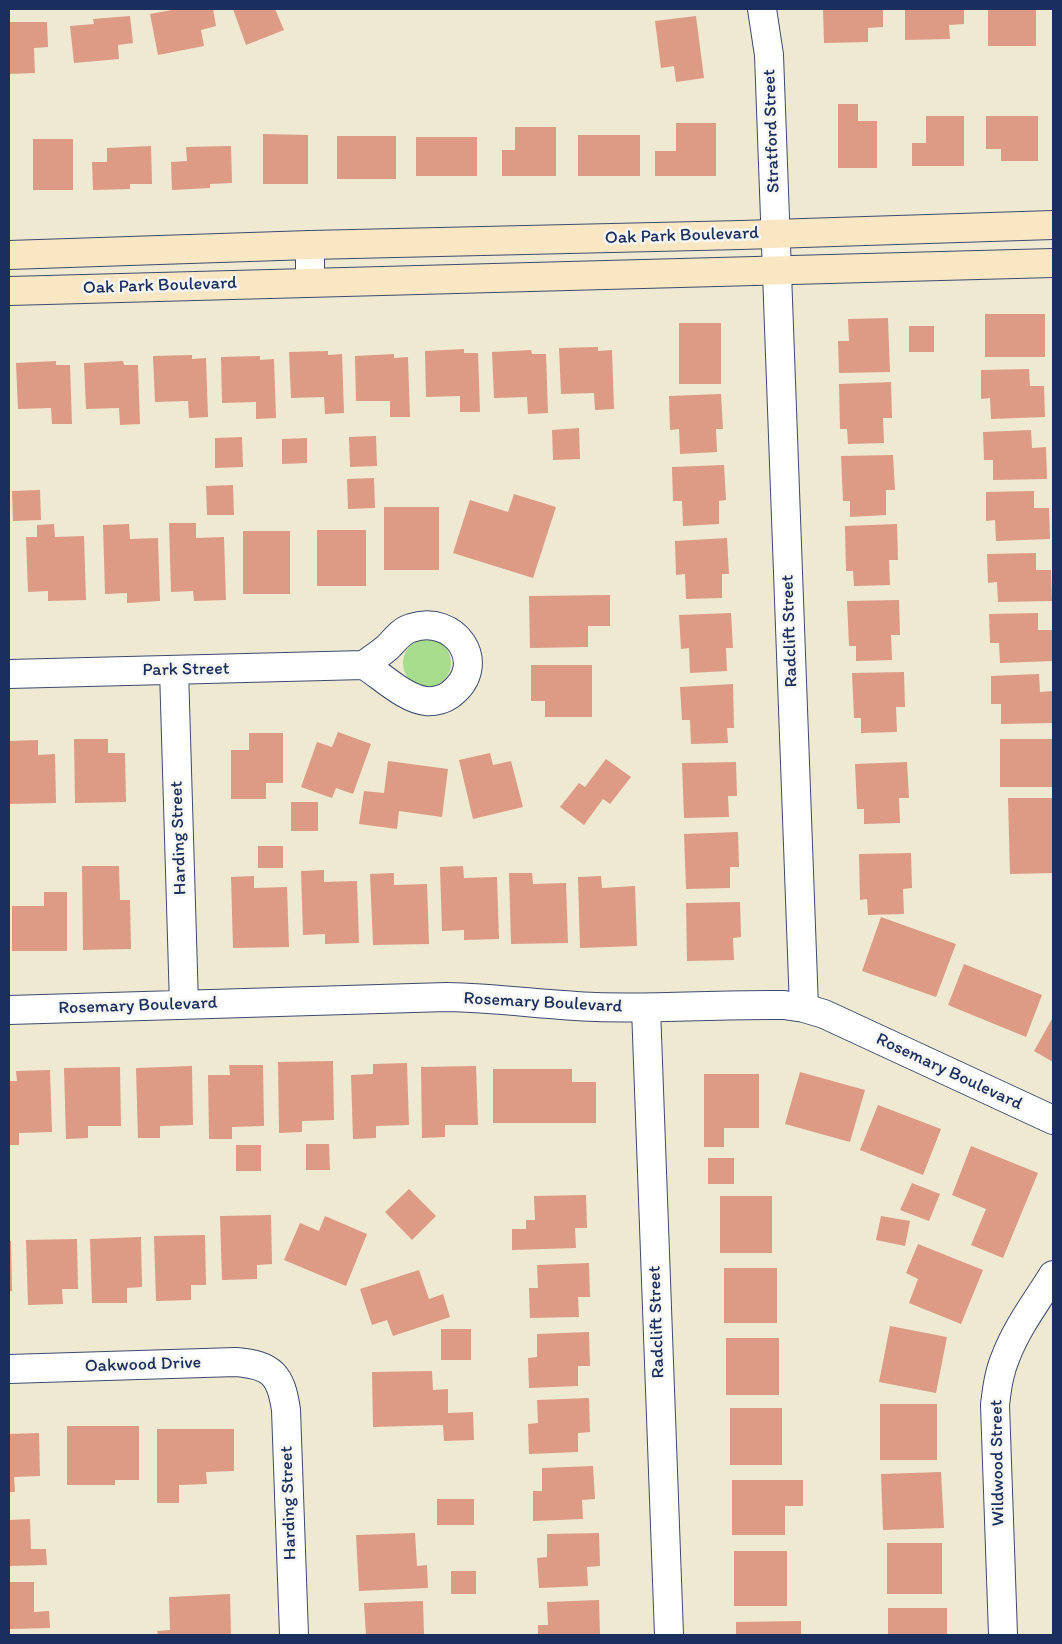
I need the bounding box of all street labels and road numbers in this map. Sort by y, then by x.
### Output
street label: Stratford Street [759,69,785,193]
street label: Oak Park Boulevard [605,223,759,249]
street label: Oak Park Boulevard [83,273,237,299]
street label: Radclift Street [777,574,803,688]
street label: Park Street [142,658,230,682]
street label: Harding Street [166,781,192,895]
street label: Rosemary Boulevard [463,988,623,1018]
street label: Rosemary Boulevard [58,992,218,1020]
street label: Rosemary Boulevard [872,1029,1026,1115]
street label: Radclift Street [644,1265,670,1379]
street label: Oakwood Drive [84,1352,202,1378]
street label: Wildwood Street [986,1399,1010,1527]
street label: Harding Street [276,1446,302,1560]

